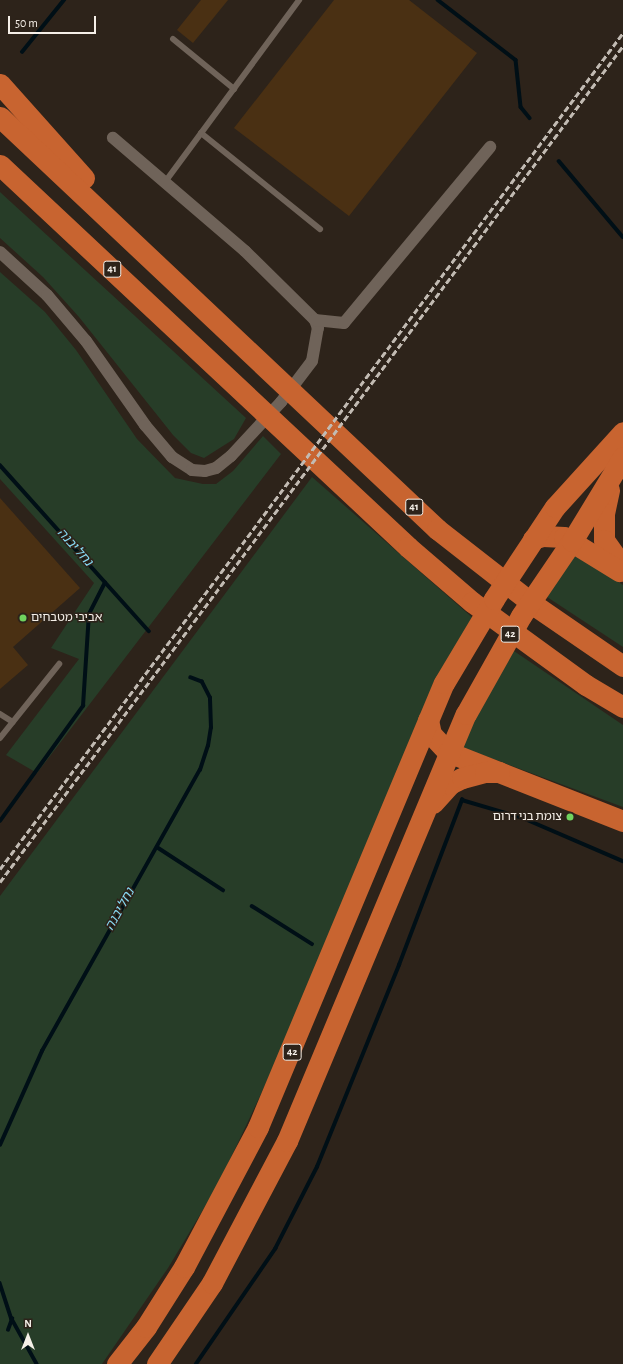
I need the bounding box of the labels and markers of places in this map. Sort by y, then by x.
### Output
place label: אביבי מטבחים [31,611,102,625]
marker: אביבי מטבחים [18,613,28,623]
place label: צומת בני דרום [493,810,562,824]
marker: צומת בני דרום [565,812,575,822]

